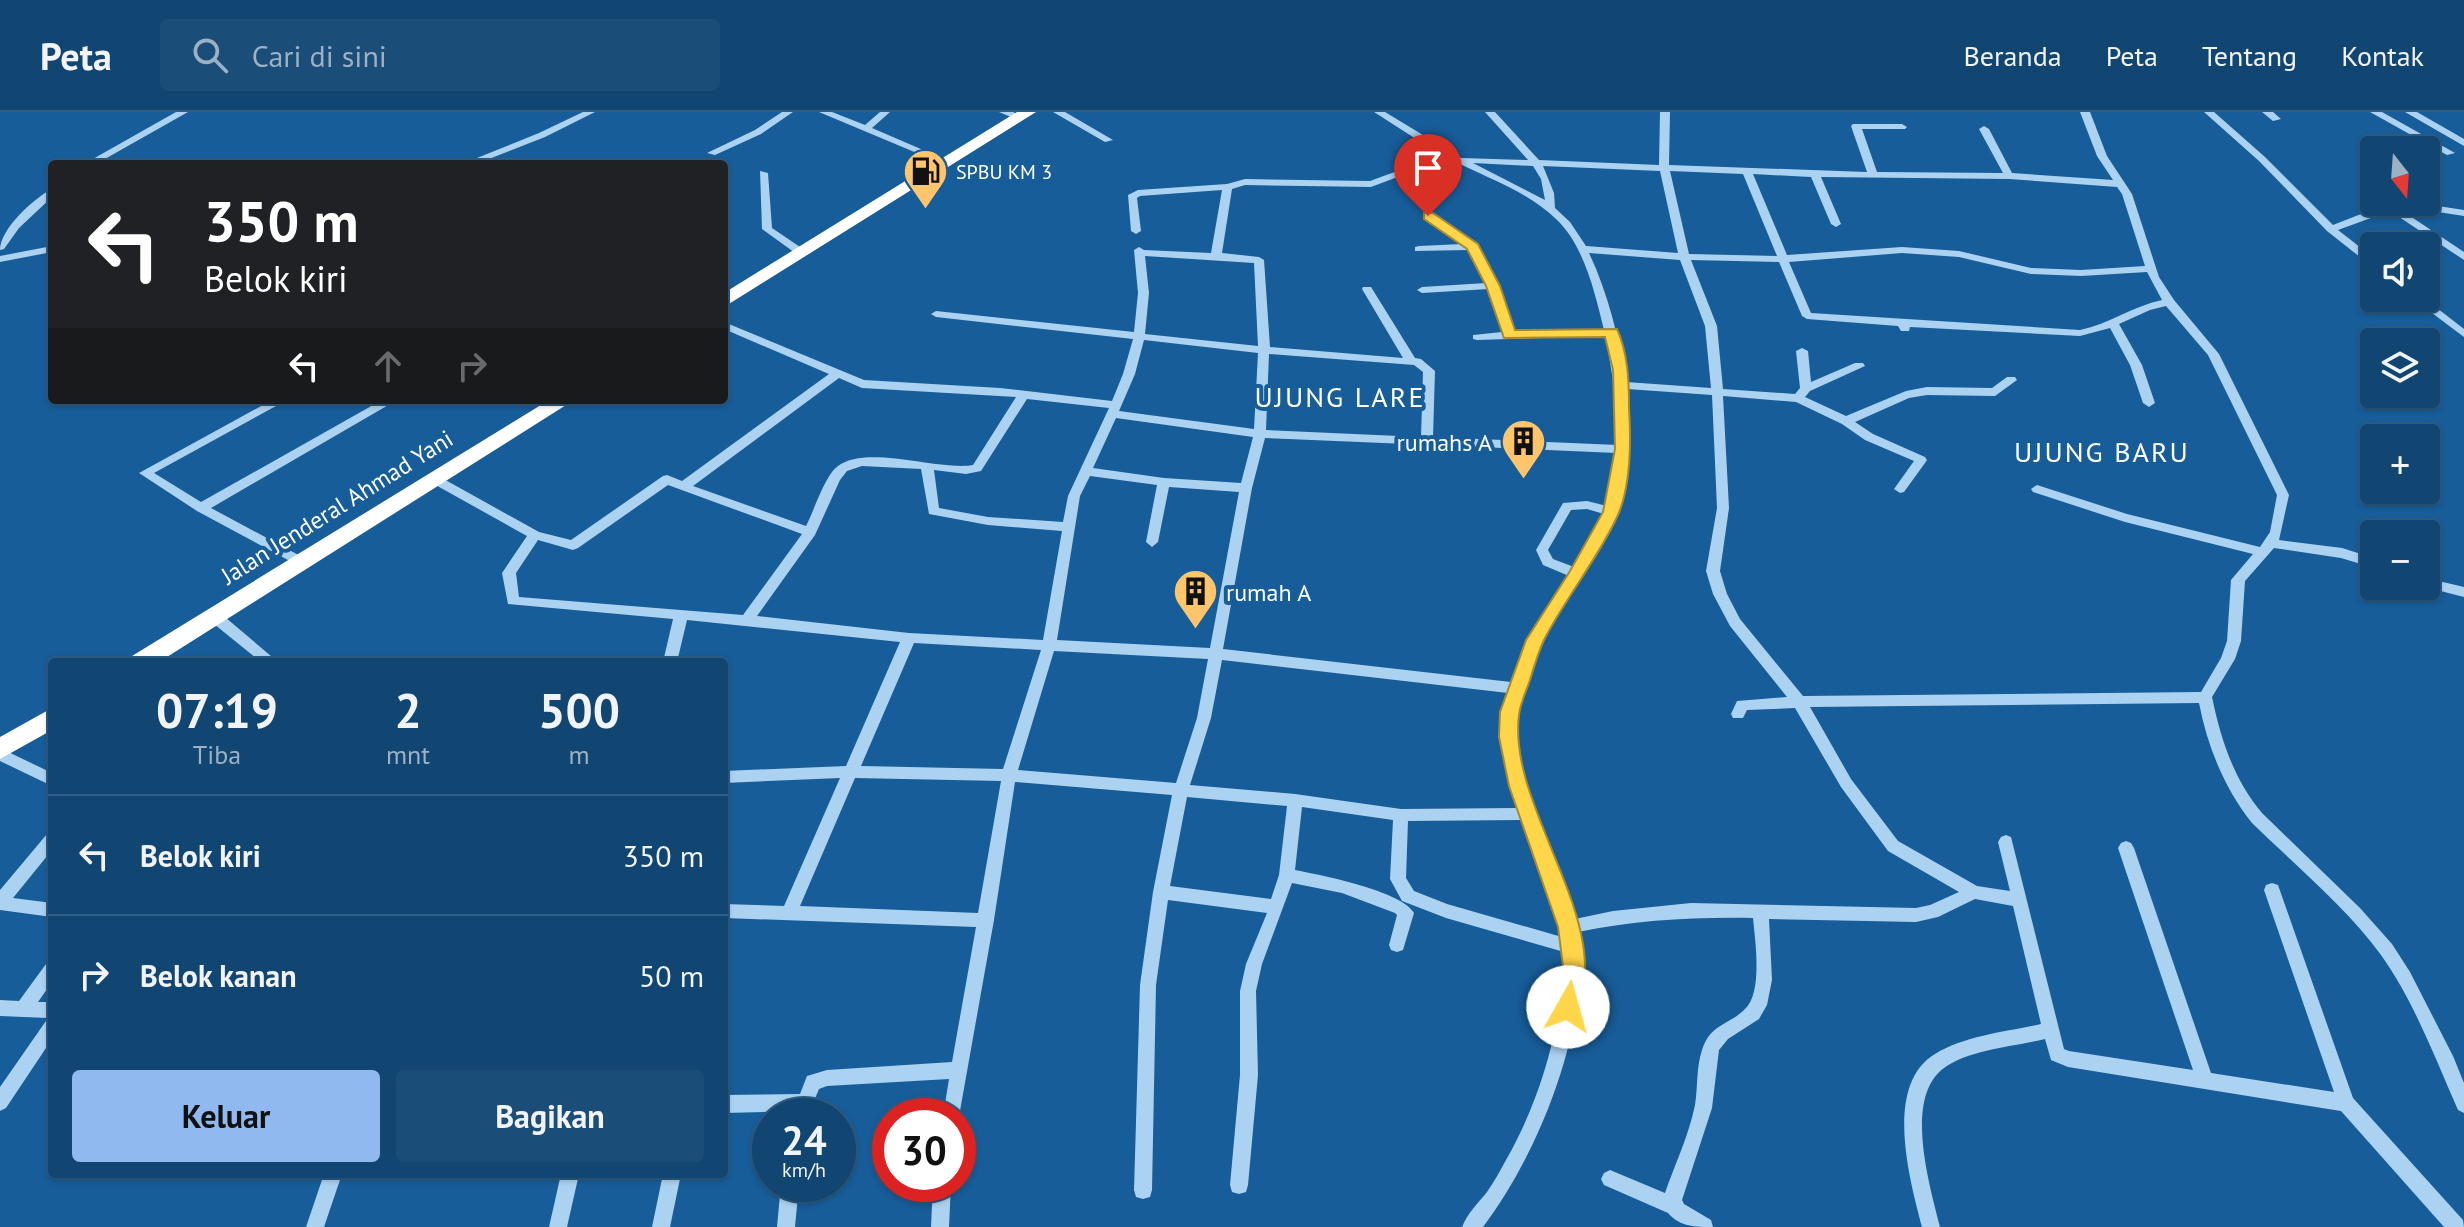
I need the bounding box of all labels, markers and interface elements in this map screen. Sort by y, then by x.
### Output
search box [160,19,720,91]
text: Peta [40,31,112,80]
icon: search [188,33,232,77]
text: Cari di sini [252,36,387,75]
text: Beranda [1963,37,2062,74]
text: Peta [2106,37,2158,74]
text: Tentang [2202,37,2297,74]
text: Kontak [2341,37,2424,74]
pin [1394,134,1462,216]
north arrow [2360,136,2440,216]
map controls [2360,136,2440,600]
icon: arrive [1406,146,1450,190]
fuel station icon: SPBU KM 3 [901,148,949,211]
place label: SPBU KM 3 [956,159,1052,185]
text: 350 m [204,185,359,257]
icon: left [72,192,176,296]
button: sound [2360,232,2440,312]
text: Belok kiri [204,255,348,302]
button: layers [2360,328,2440,408]
icon: left [282,344,326,388]
icon: ahead [366,344,410,388]
icon: right [450,344,494,388]
district label: UJUNG LARE [1255,378,1425,415]
building icon: rumahs A [1499,418,1547,481]
street label: Jalan Jenderal Ahmad Yani [214,423,459,592]
button: + [2360,424,2440,504]
place label: rumahs A [1397,427,1492,458]
district label: UJUNG BARU [2014,433,2190,470]
button: − [2360,520,2440,600]
building icon: rumah A [1171,568,1219,631]
place label: rumah A [1226,577,1311,608]
text: 07:19 [156,679,278,741]
text: 2 [394,679,422,741]
text: 500 [538,679,620,741]
text: Tiba [193,738,241,771]
text: mnt [386,738,430,771]
text: m [568,738,590,771]
icon: left [72,833,116,877]
text: Belok kiri [140,836,261,875]
text: 350 m [623,836,704,875]
icon: right [72,953,116,997]
text: Belok kanan [140,956,297,995]
text: 50 m [639,956,704,995]
position arrow [1526,965,1610,1049]
button: Keluar [72,1070,380,1162]
button: Bagikan [396,1070,704,1162]
speed limit sign: 30 [872,1098,976,1202]
text: 24 [781,1114,827,1166]
text: km/h [782,1157,826,1183]

